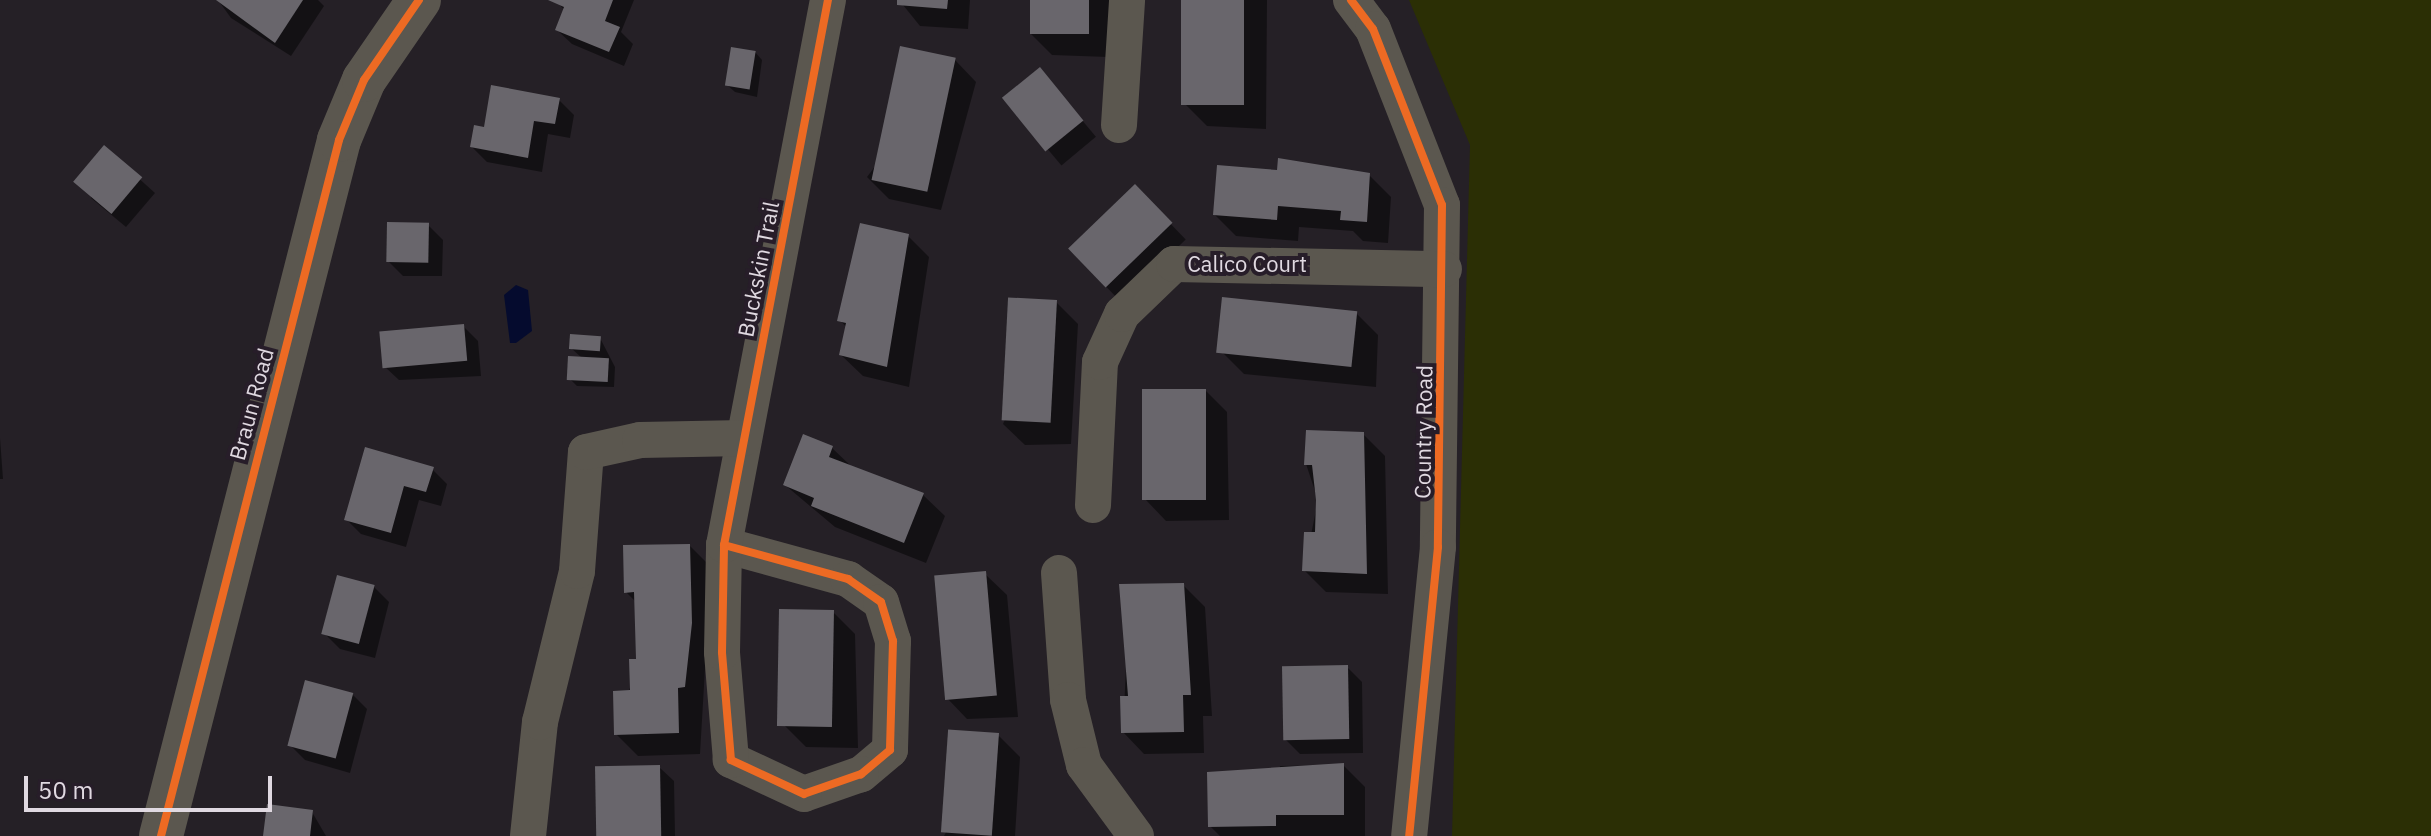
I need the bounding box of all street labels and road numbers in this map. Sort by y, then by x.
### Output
street label: Buckskin Trail [732,199,784,339]
street label: Calico Court [1187,251,1307,277]
street label: Braun Road [223,345,279,463]
street label: Country Road [1409,365,1437,499]

